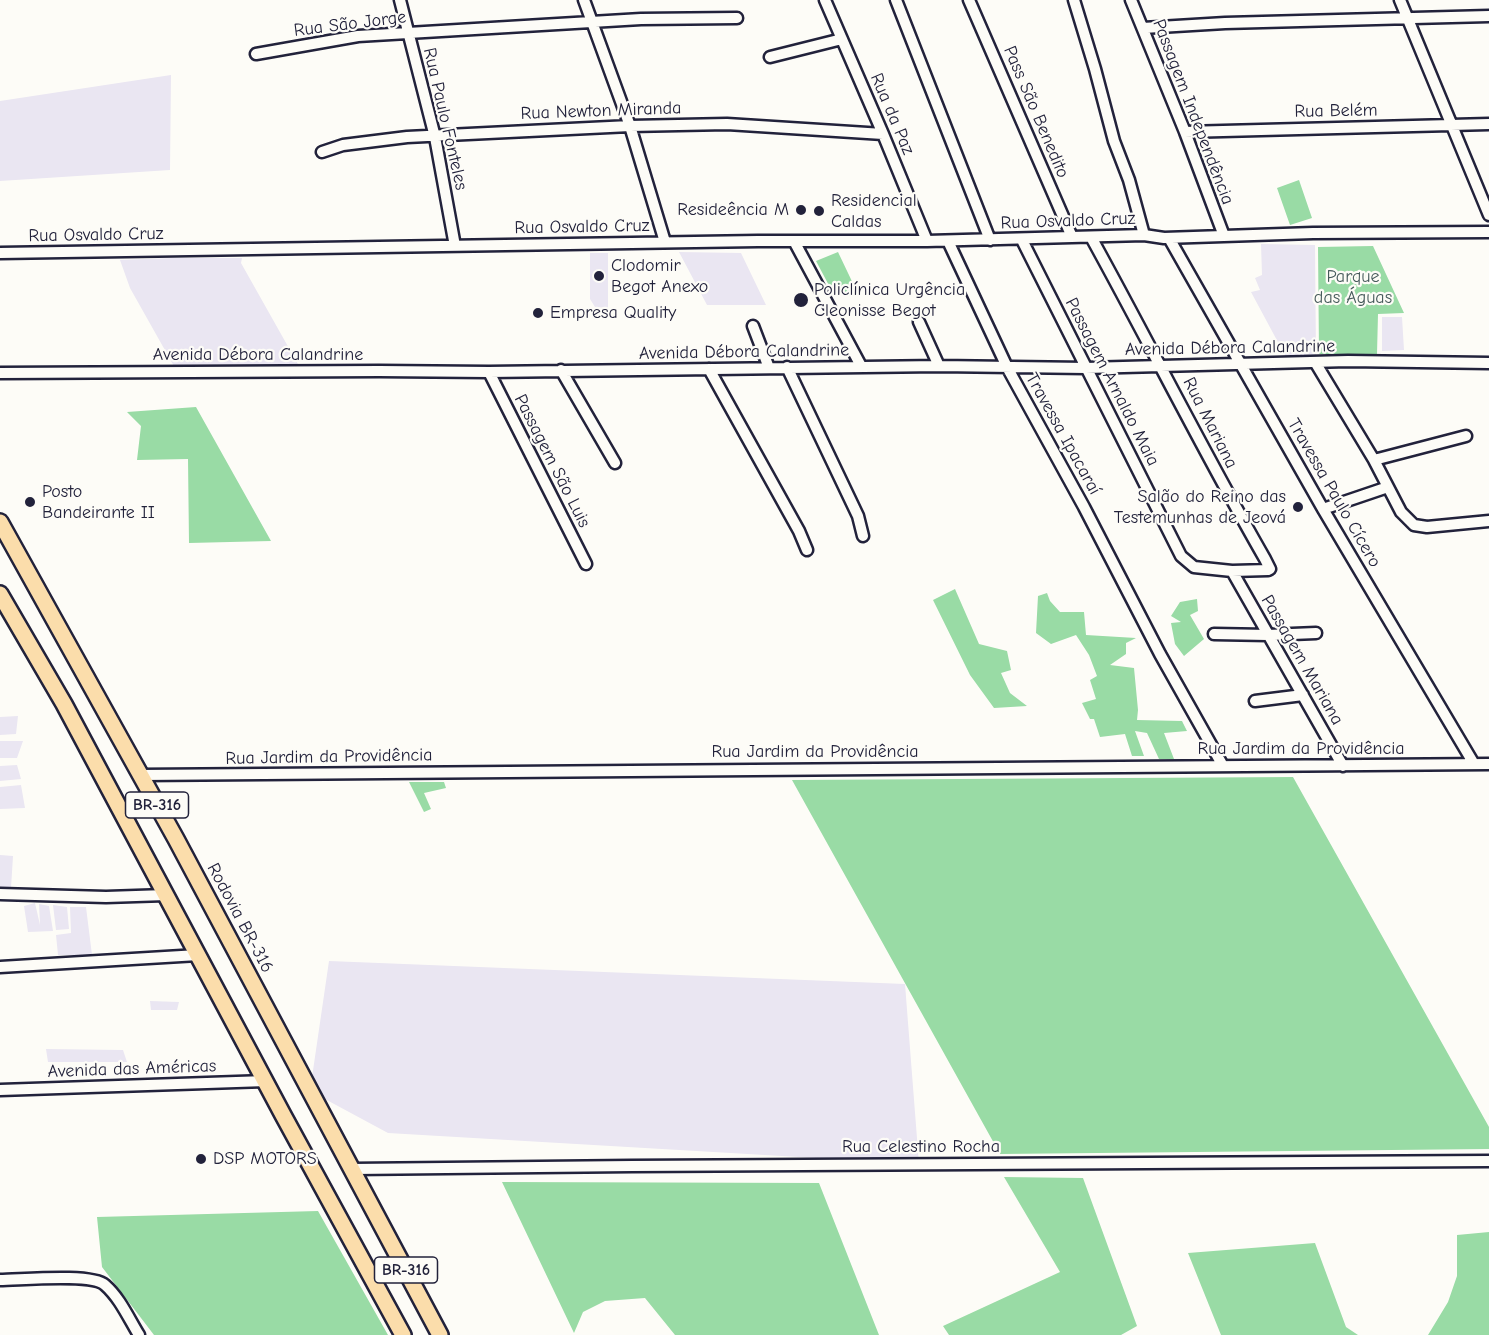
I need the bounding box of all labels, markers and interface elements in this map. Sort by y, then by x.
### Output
street label: Rua São Jorge [293,6,407,42]
street label: Passagem Independência [1148,16,1238,208]
street label: Pass São Benedito [998,43,1074,181]
street label: Rua Paulo Fonteles [418,46,472,192]
street label: Rua da Paz [865,70,919,158]
street label: Rua Newton Miranda [520,97,682,125]
street label: Rua Belém [1294,99,1378,123]
place label: Residencial Caldas [831,190,917,232]
place label: Resideência M [677,199,789,221]
marker: Resideência M [794,203,808,217]
marker: Residencial Caldas [812,204,826,218]
street label: Rua Osvaldo Cruz [1000,208,1136,234]
street label: Rua Osvaldo Cruz [514,215,650,239]
street label: Rua Osvaldo Cruz [28,223,164,247]
place label: Clodomir Begot Anexo [611,255,708,298]
park label: Parque das Águas [1314,266,1392,308]
marker: Clodomir Begot Anexo [592,269,606,283]
place label: Policlínica Urgência Cleonisse Begot [814,279,965,322]
marker: Policlínica Urgência Cleonisse Begot [792,291,810,309]
street label: Passagem Arnaldo Maia [1060,294,1164,470]
place label: Empresa Quality [550,302,676,324]
marker: Empresa Quality [531,306,545,320]
street label: Avenida Débora Calandrine [1125,335,1335,361]
street label: Avenida Débora Calandrine [639,339,849,365]
street label: Avenida Débora Calandrine [153,344,363,366]
street label: Travessa Ipacaraí [1021,369,1105,499]
street label: Rua Mariana [1178,374,1242,472]
street label: Passagem São Luis [509,391,595,531]
street label: Travessa Paulo Cícero [1283,415,1385,571]
place label: Posto Bandeirante II [42,481,155,524]
place label: Salão do Reino das Testemunhas de Jeová [1114,486,1286,528]
marker: Posto Bandeirante II [23,495,37,509]
marker: Salão do Reino das Testemunhas de Jeová [1291,500,1305,514]
street label: Passagem Mariana [1256,591,1348,729]
street label: Rua Jardim da Providência [1197,738,1405,760]
street label: Rua Jardim da Providência [711,741,919,763]
street label: Rua Jardim da Providência [225,744,433,770]
road number: BR-316 [126,792,188,818]
street label: Rodovia BR-316 [202,860,278,976]
street label: Avenida das Américas [47,1055,217,1083]
street label: Rua Celestino Rocha [842,1136,1000,1158]
place label: DSP MOTORS [213,1148,317,1170]
marker: DSP MOTORS [194,1152,208,1166]
road number: BR-316 [374,1257,438,1283]

